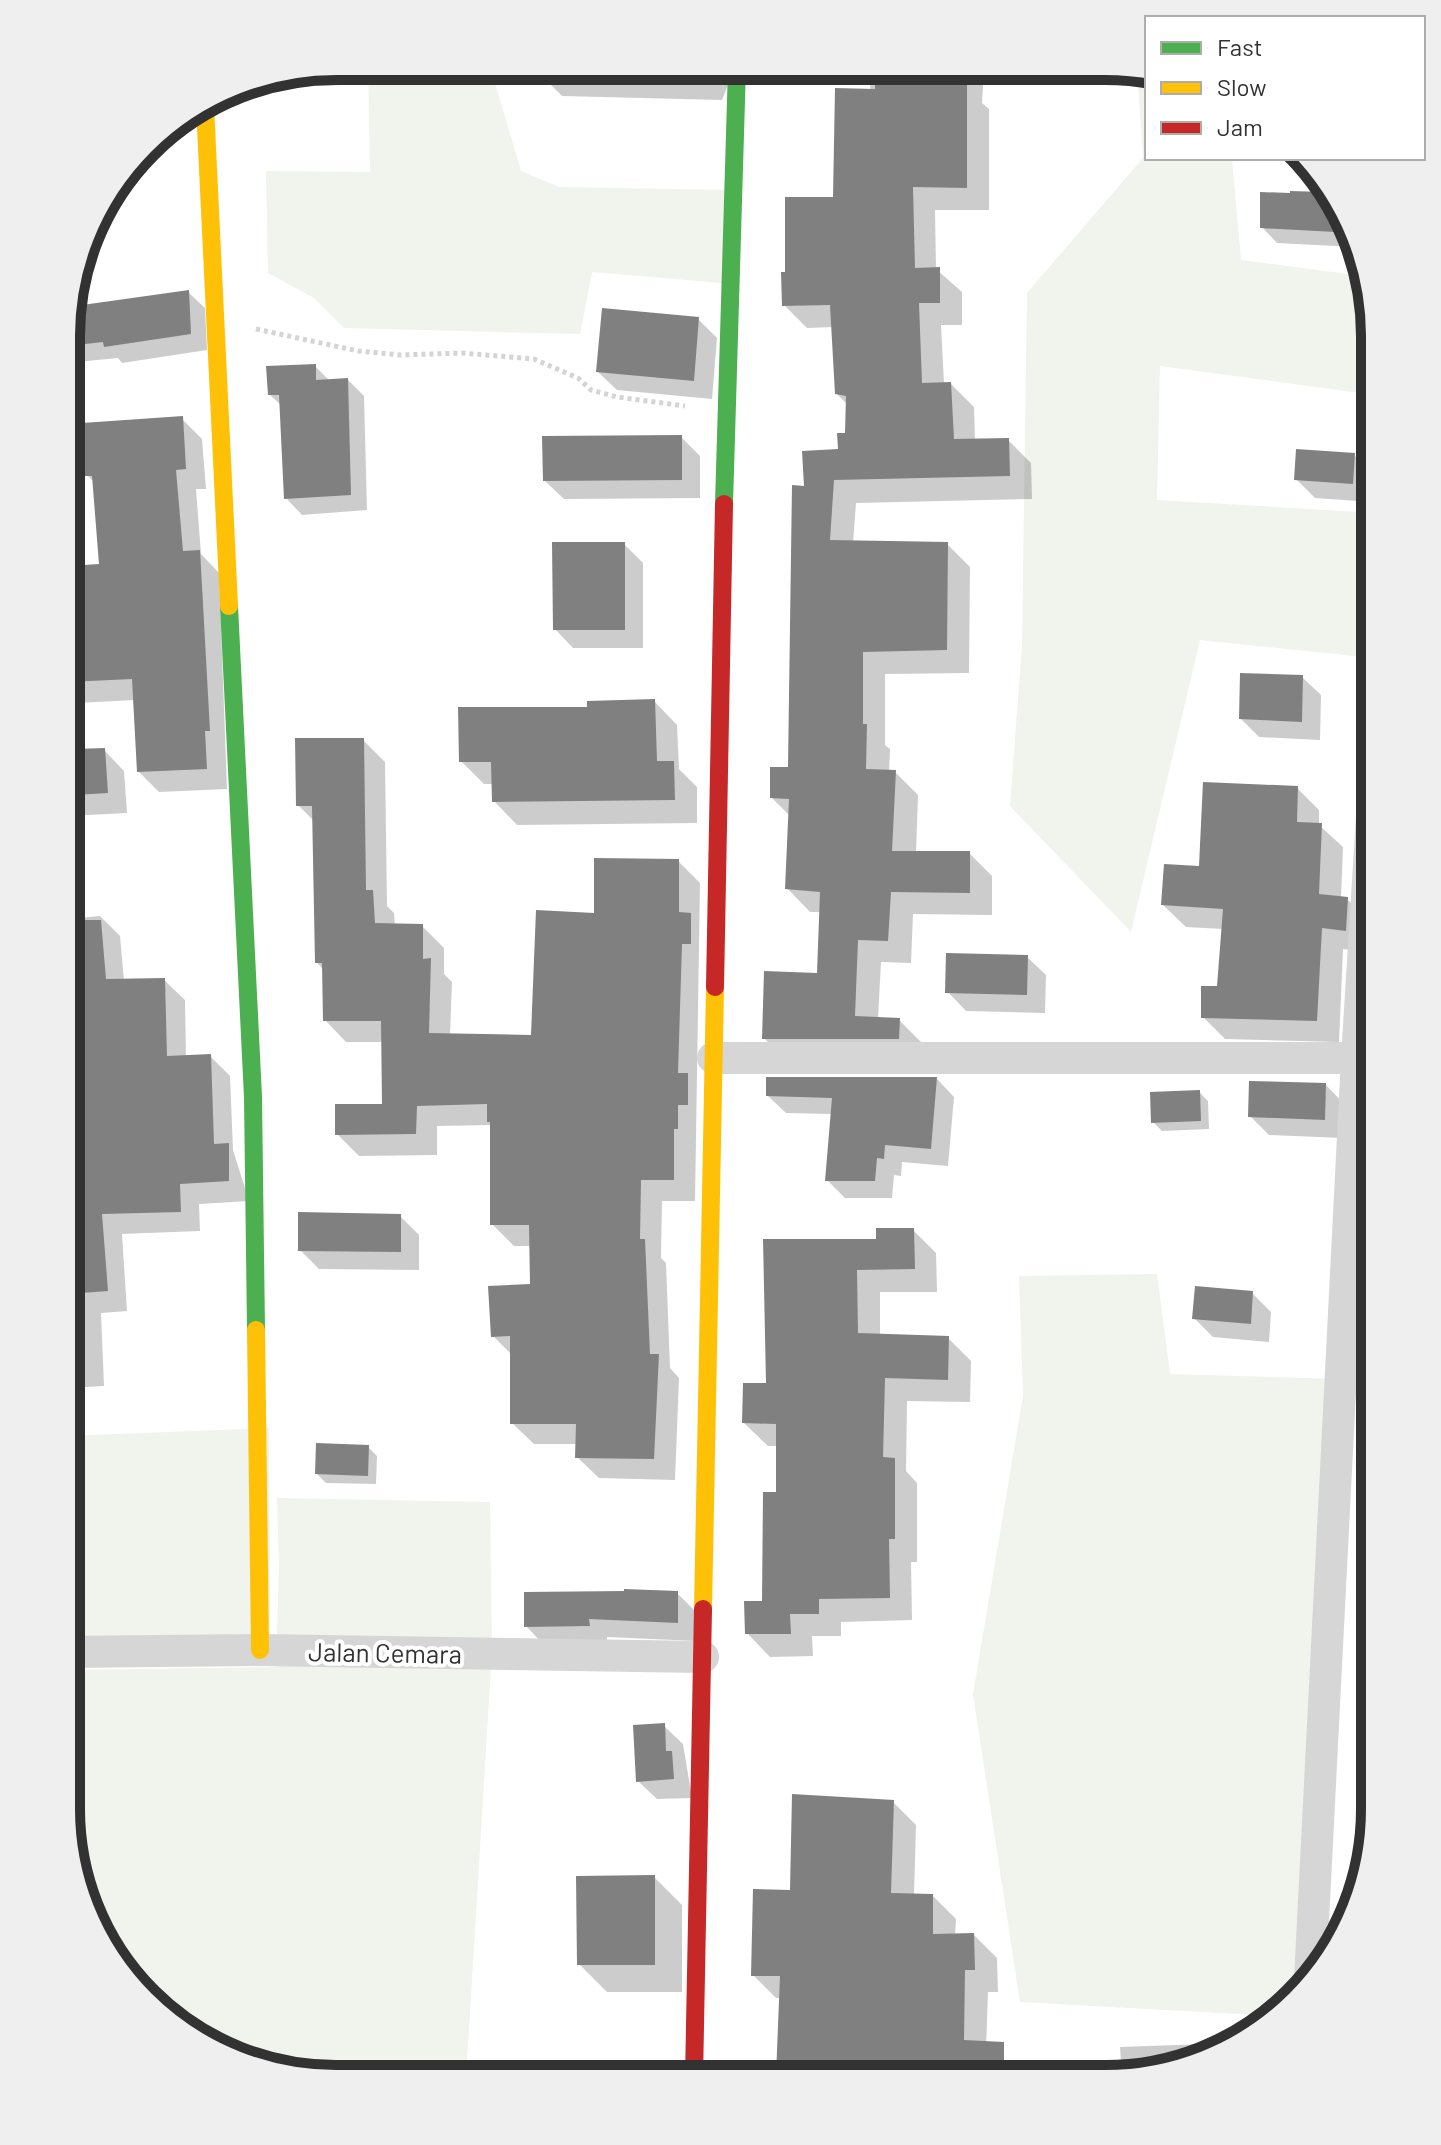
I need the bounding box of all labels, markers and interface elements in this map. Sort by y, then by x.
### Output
legend [1145,16,1425,160]
text: Fast [1217,32,1262,61]
text: Slow [1217,72,1266,101]
text: Jam [1217,112,1263,141]
street label: Jalan Cemara [308,1635,462,1669]

